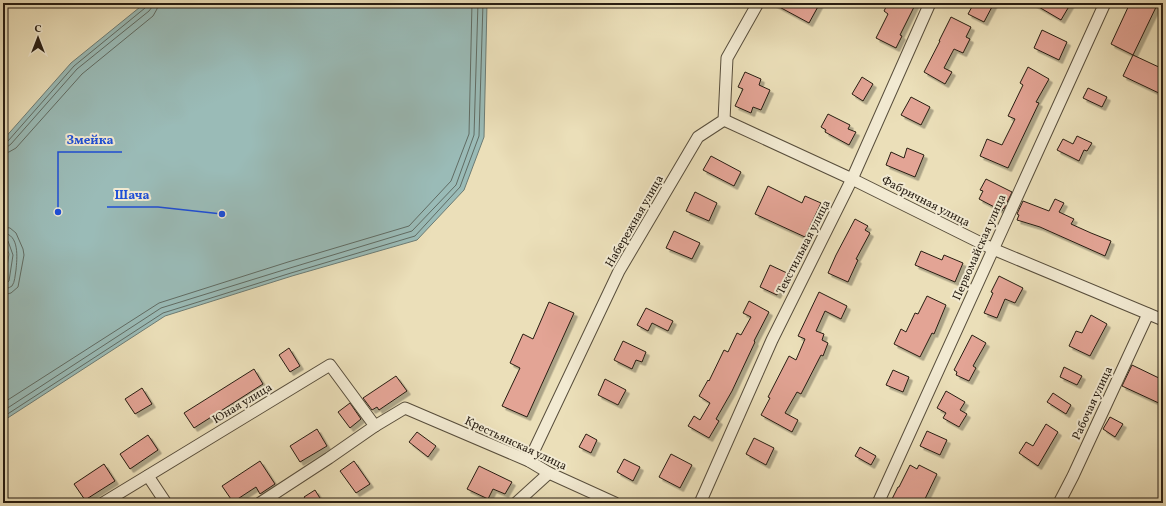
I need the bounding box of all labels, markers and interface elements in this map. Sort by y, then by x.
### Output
north arrow [18,18,58,58]
text: С [34,22,42,37]
callout: Змейка [58,127,122,152]
text: Змейка [66,132,114,150]
street label: Набережная улица [602,172,668,271]
street label: Фабричная улица [878,173,973,231]
callout: Шача [107,182,158,207]
text: Шача [114,187,150,205]
street label: Первомайская улица [949,192,1011,303]
street label: Текстильная улица [773,197,835,298]
street label: Рабочая улица [1069,364,1117,443]
street label: Юная улица [210,380,275,428]
street label: Крестьянская улица [462,413,569,475]

